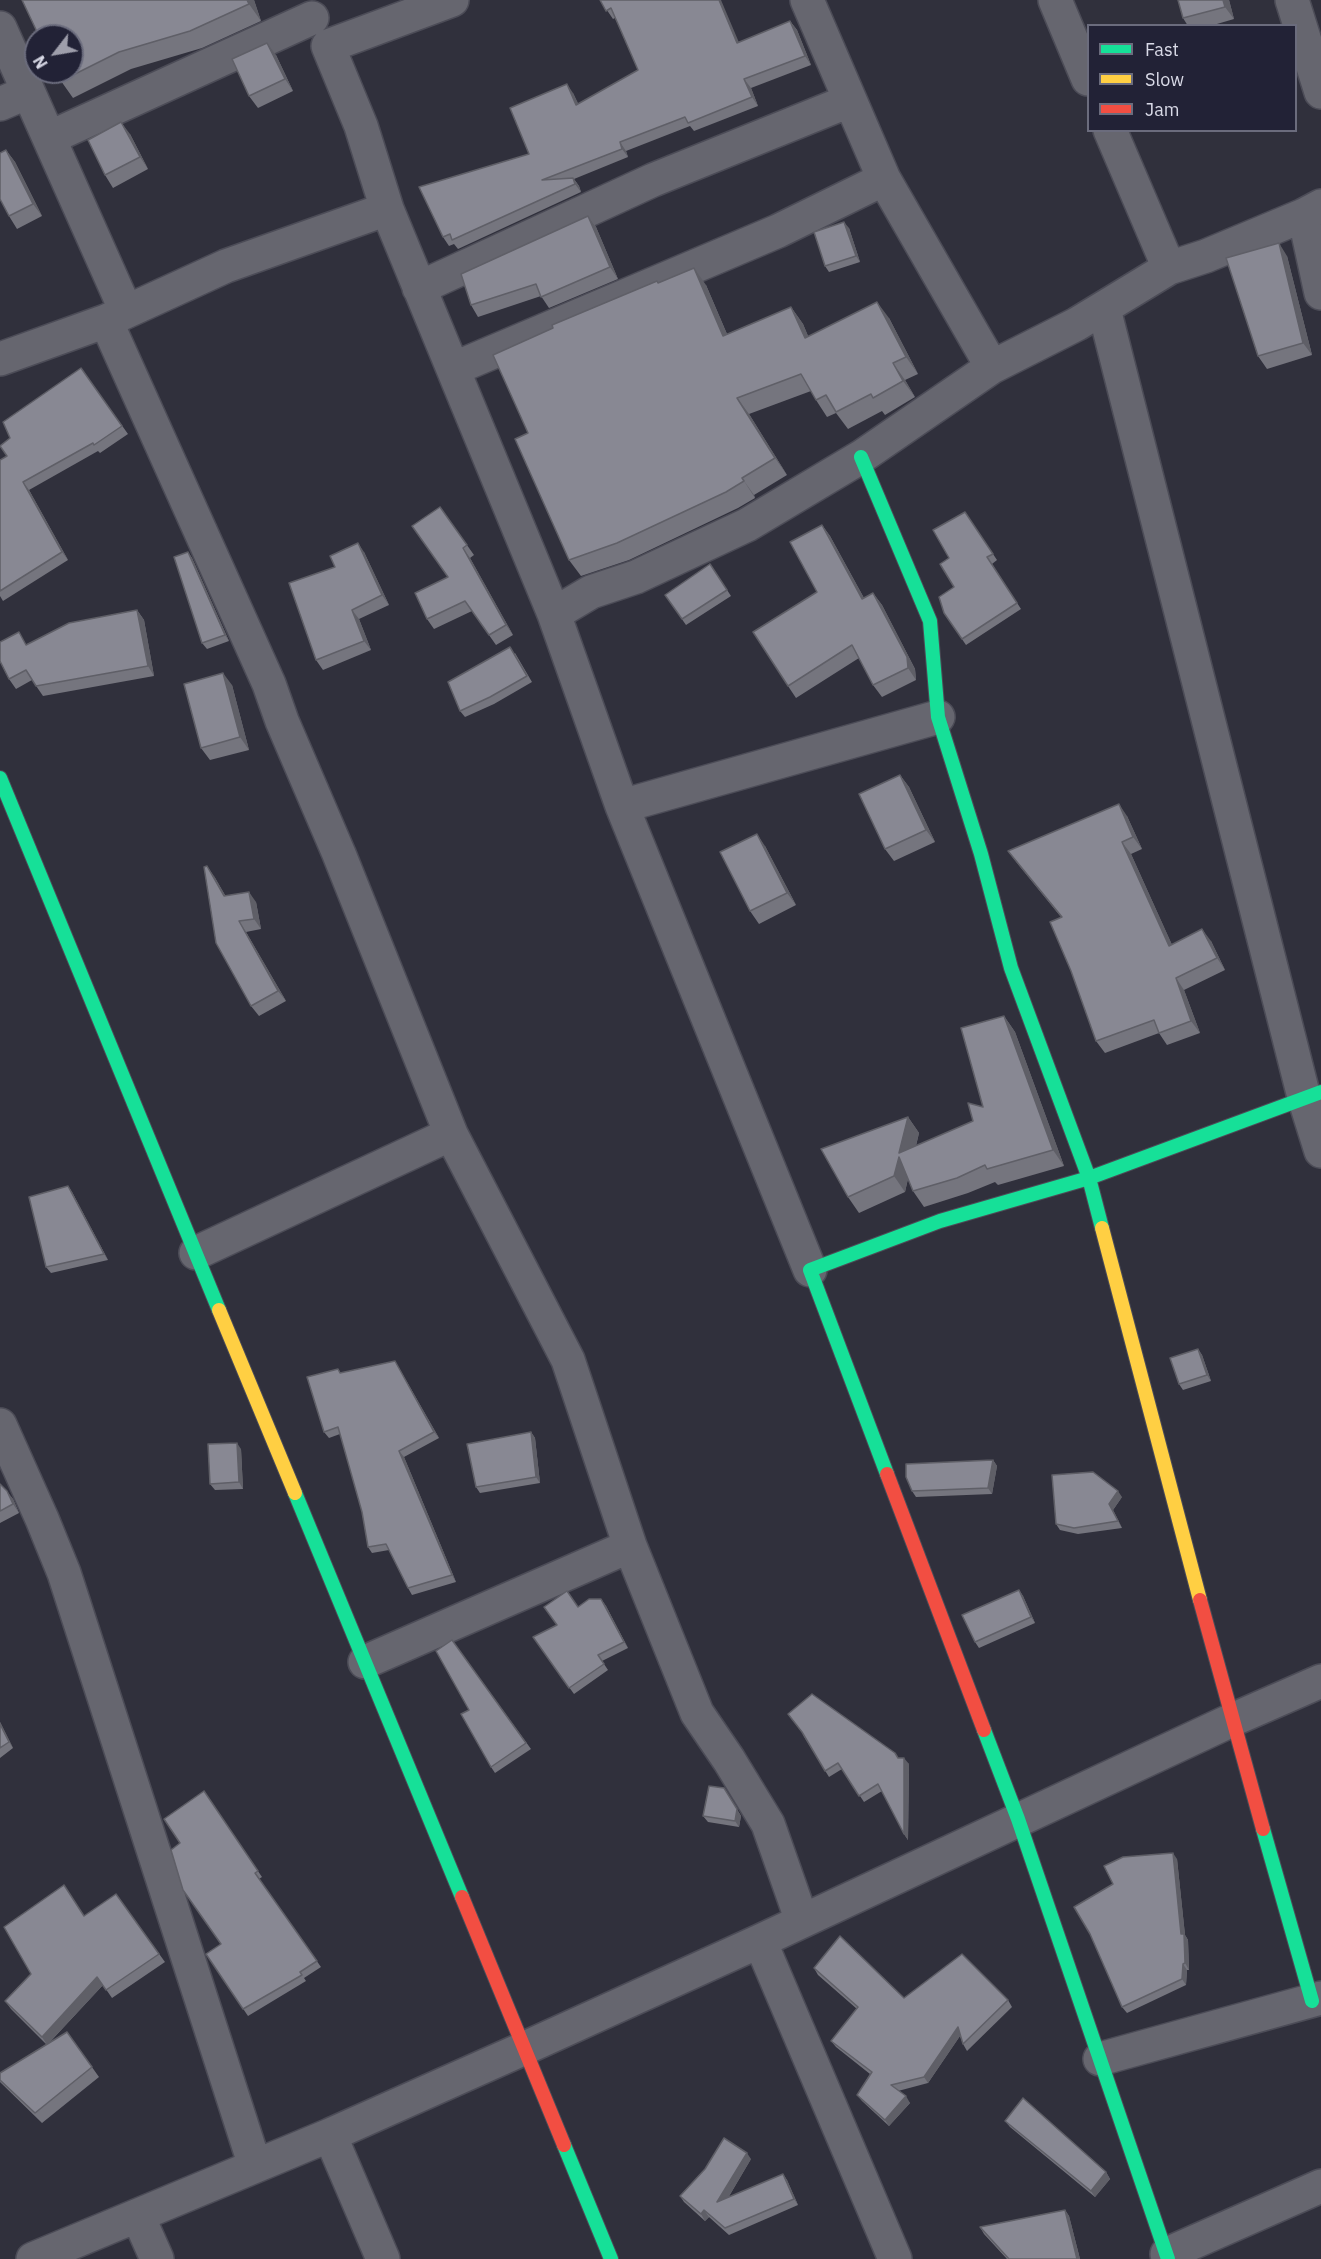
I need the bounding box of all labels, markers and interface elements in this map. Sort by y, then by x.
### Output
north arrow [24,24,84,84]
legend [1087,24,1297,132]
text: Fast [1145,38,1179,61]
text: N [29,52,52,72]
text: Slow [1145,68,1184,91]
text: Jam [1145,98,1180,121]

